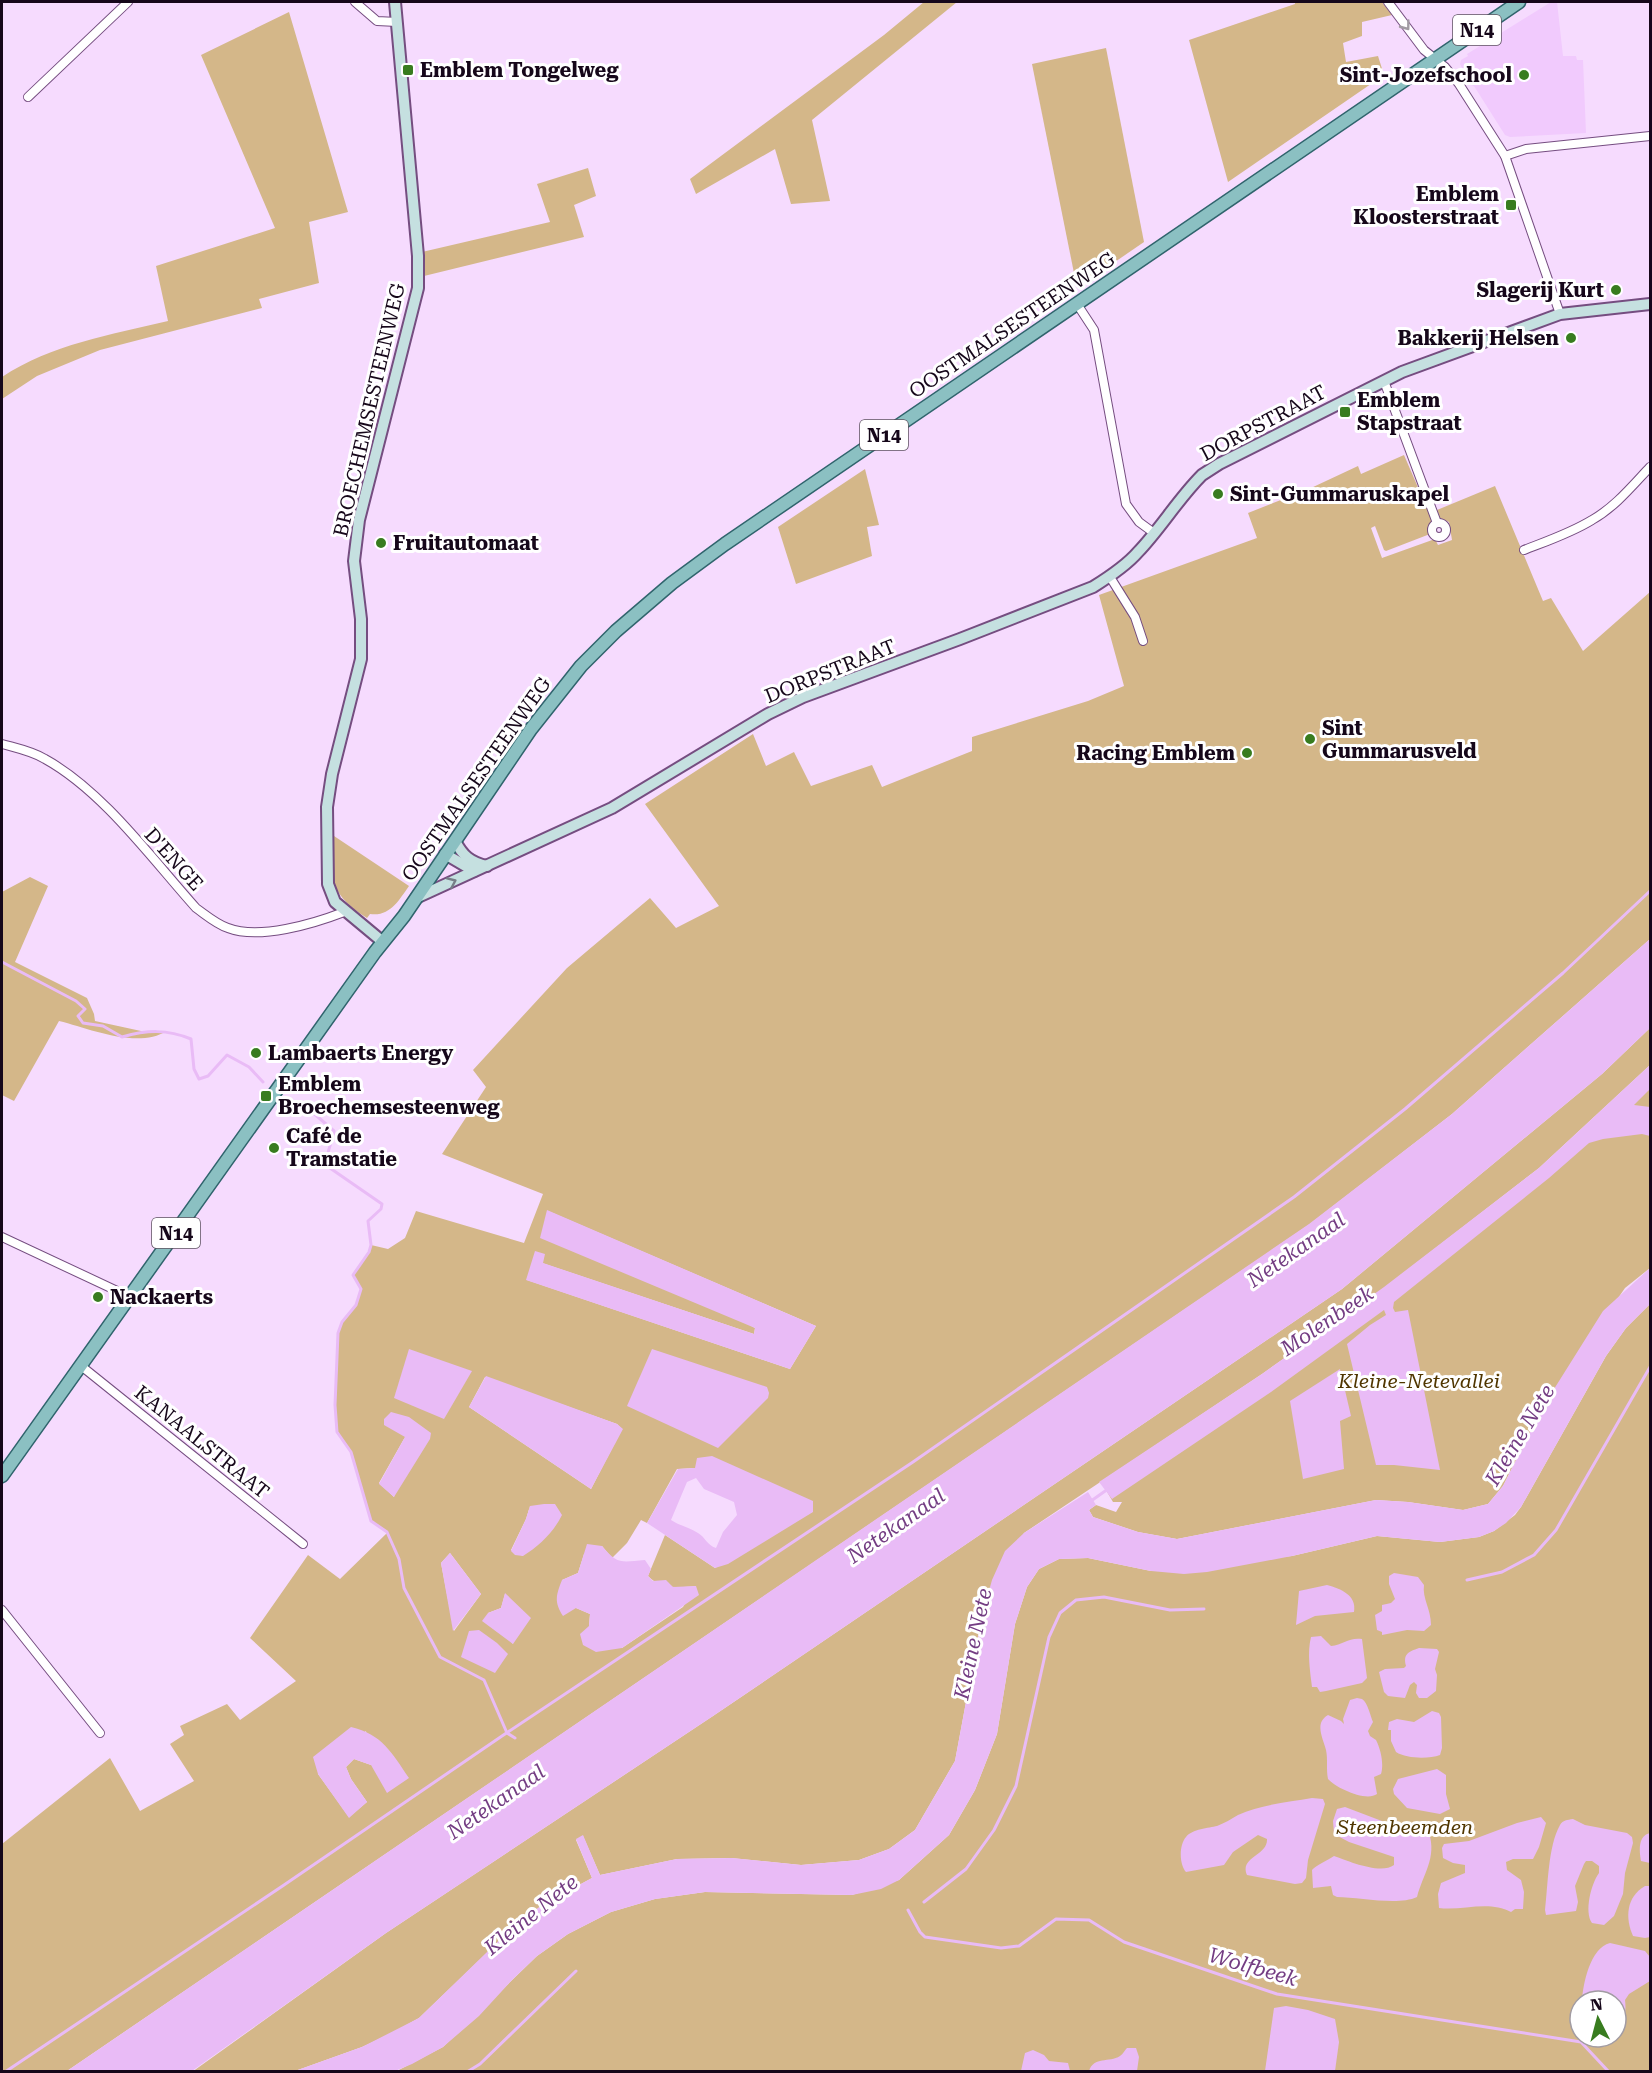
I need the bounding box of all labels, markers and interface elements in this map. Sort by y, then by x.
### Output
road number: N14 [1453,15,1501,45]
one-way arrow [1399,20,1410,31]
place label: Emblem Tongelweg [420,58,619,82]
marker: Emblem Tongelweg [401,63,415,77]
place label: Sint-Jozefschool [1340,63,1512,87]
marker: Sint-Jozefschool [1517,68,1531,82]
place label: Emblem Kloosterstraat [1353,182,1499,229]
marker: Emblem Kloosterstraat [1504,198,1518,212]
street label: OOSTMALSESTEENWEG [904,247,1120,403]
place label: Slagerij Kurt [1477,278,1604,302]
street label: BROECHEMSESTEENWEG [328,280,410,539]
marker: Slagerij Kurt [1609,283,1623,297]
place label: Bakkerij Helsen [1397,326,1560,350]
marker: Bakkerij Helsen [1564,331,1578,345]
street label: DORPSTRAAT [1196,380,1330,466]
place label: Emblem Stapstraat [1357,388,1462,435]
marker: Emblem Stapstraat [1338,405,1352,419]
road number: N14 [860,420,908,450]
place label: Sint-Gummaruskapel [1230,482,1449,506]
marker: Sint-Gummaruskapel [1211,487,1225,501]
place label: Fruitautomaat [393,531,539,555]
marker: Fruitautomaat [374,536,388,550]
street label: DORPSTRAAT [761,634,899,708]
street label: OOSTMALSESTEENWEG [396,672,556,886]
place label: Sint Gummarusveld [1322,716,1477,763]
marker: Sint Gummarusveld [1303,732,1317,746]
place label: Racing Emblem [1076,741,1235,765]
marker: Racing Emblem [1240,746,1254,760]
street label: D'ENGE [139,822,209,896]
one-way arrow [445,877,456,889]
place label: Lambaerts Energy [268,1041,453,1065]
marker: Lambaerts Energy [249,1046,263,1060]
place label: Emblem Broechemsesteenweg [278,1072,500,1119]
marker: Emblem Broechemsesteenweg [259,1089,273,1103]
place label: Café de Tramstatie [286,1124,397,1171]
marker: Café de Tramstatie [267,1141,281,1155]
water label: Netekanaal [1242,1208,1349,1293]
road number: N14 [152,1218,200,1248]
water label: Molenbeek [1275,1281,1378,1361]
place label: Nackaerts [110,1285,213,1309]
marker: Nackaerts [91,1290,105,1304]
park label: Kleine-Netevallei [1337,1369,1500,1393]
street label: KANAALSTRAAT [130,1380,274,1504]
water label: Kleine Nete [1480,1380,1559,1491]
water label: Netekanaal [842,1484,949,1569]
water label: Kleine Nete [949,1586,997,1703]
water label: Netekanaal [442,1760,549,1845]
park label: Steenbeemden [1336,1815,1473,1839]
water label: Kleine Nete [479,1870,583,1961]
water label: Wolfbeek [1206,1943,1301,1991]
north arrow [1568,1989,1628,2049]
text: N [1589,1994,1604,2015]

